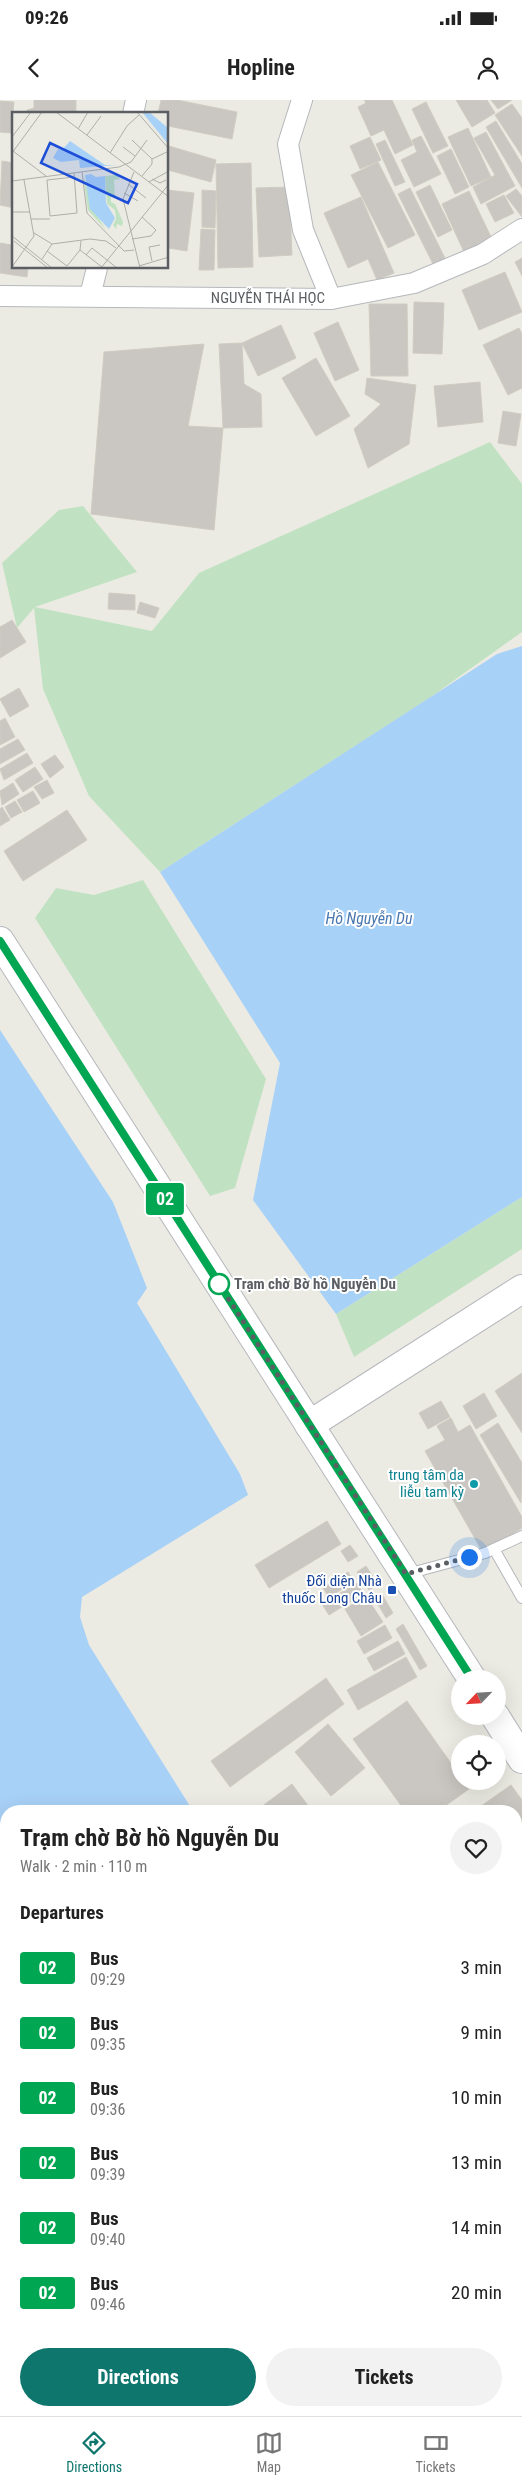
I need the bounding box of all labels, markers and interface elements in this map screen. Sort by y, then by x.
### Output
text: 09:26 [25,6,69,29]
icon: back [20,54,48,82]
icon: person [474,54,502,82]
text: Hopline [227,55,295,80]
inset map [12,112,169,269]
street label: NGUYỄN THÁI HỌC [211,288,325,307]
water label: Hồ Nguyễn Du [326,909,413,928]
line badge: 02 [142,1183,188,1215]
text: 02 [156,1188,174,1209]
marker: Trạm chờ Bờ hồ Nguyễn Du [208,1273,230,1295]
place label: Trạm chờ Bờ hồ Nguyễn Du [234,1275,396,1293]
place label: trung tâm da liễu tam kỳ [389,1466,464,1501]
marker: trung tâm da liễu tam kỳ [468,1478,480,1490]
your location [457,1545,482,1570]
place label: Đối diện Nhà thuốc Long Châu [282,1572,382,1607]
marker: Đối diện Nhà thuốc Long Châu [386,1584,398,1596]
north arrow [451,1670,506,1725]
map controls [451,1670,506,1790]
button: locate [451,1735,506,1790]
button: heart [450,1822,502,1874]
text: Trạm chờ Bờ hồ Nguyễn Du [20,1824,279,1852]
text: Walk · 2 min · 110 m [20,1857,147,1876]
text: Departures [20,1901,104,1924]
text: Bus [90,1947,119,1970]
text: 3 min [460,1956,502,1979]
text: 02 [38,1957,57,1978]
text: 09:29 [90,1970,125,1989]
text: Bus [90,2012,119,2035]
text: 9 min [460,2021,502,2044]
text: 02 [38,2022,57,2043]
text: 09:35 [90,2035,125,2054]
text: Bus [90,2077,119,2100]
text: 10 min [451,2086,502,2109]
text: 02 [38,2087,57,2108]
text: 09:36 [90,2100,125,2119]
text: Bus [90,2142,119,2165]
text: 13 min [451,2151,502,2174]
text: 02 [38,2152,57,2173]
text: 09:39 [90,2165,125,2184]
text: Bus [90,2207,119,2230]
text: 14 min [451,2216,502,2239]
text: 02 [38,2217,57,2238]
text: 09:40 [90,2230,125,2249]
text: Bus [90,2272,119,2295]
text: 20 min [451,2281,502,2304]
text: 02 [38,2282,57,2303]
text: 09:46 [90,2295,125,2314]
button: Directions [20,2348,256,2406]
button: Tickets [266,2348,502,2406]
tab: Directions [66,2429,122,2475]
tab: Map [255,2429,283,2475]
tab: Tickets [415,2429,456,2475]

